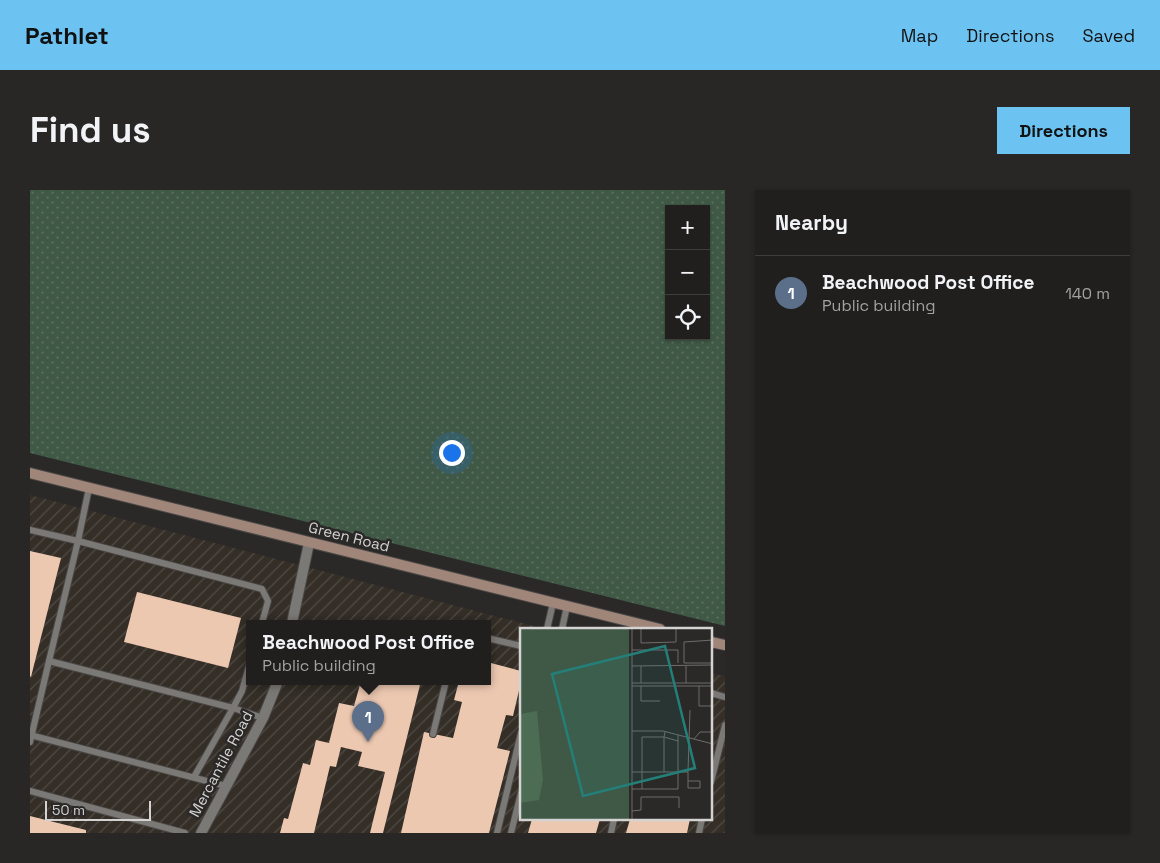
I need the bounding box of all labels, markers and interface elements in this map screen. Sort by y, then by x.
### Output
text: Pathlet [25,20,109,51]
text: Map [901,24,938,47]
text: Directions [966,24,1055,47]
text: Saved [1083,24,1135,47]
button: Directions [997,107,1130,154]
text: Find us [30,108,151,152]
map controls [665,205,710,340]
button: + [665,205,710,250]
text: Nearby [775,209,848,236]
button: − [665,250,710,295]
text: Beachwood Post Office [822,270,1034,295]
text: 1 [787,283,795,304]
text: 140 m [1065,283,1110,304]
button: locate [665,295,710,340]
text: Public building [822,295,935,316]
your location [439,440,465,466]
street label: Green Road [307,517,392,556]
popup [246,620,491,685]
inset map [520,628,712,820]
text: Beachwood Post Office [262,630,475,655]
text: Public building [262,655,376,676]
pin: 1 [352,701,384,742]
street label: Mercantile Road [185,707,257,820]
scale bar [45,798,151,821]
text: 50 m [52,801,85,819]

